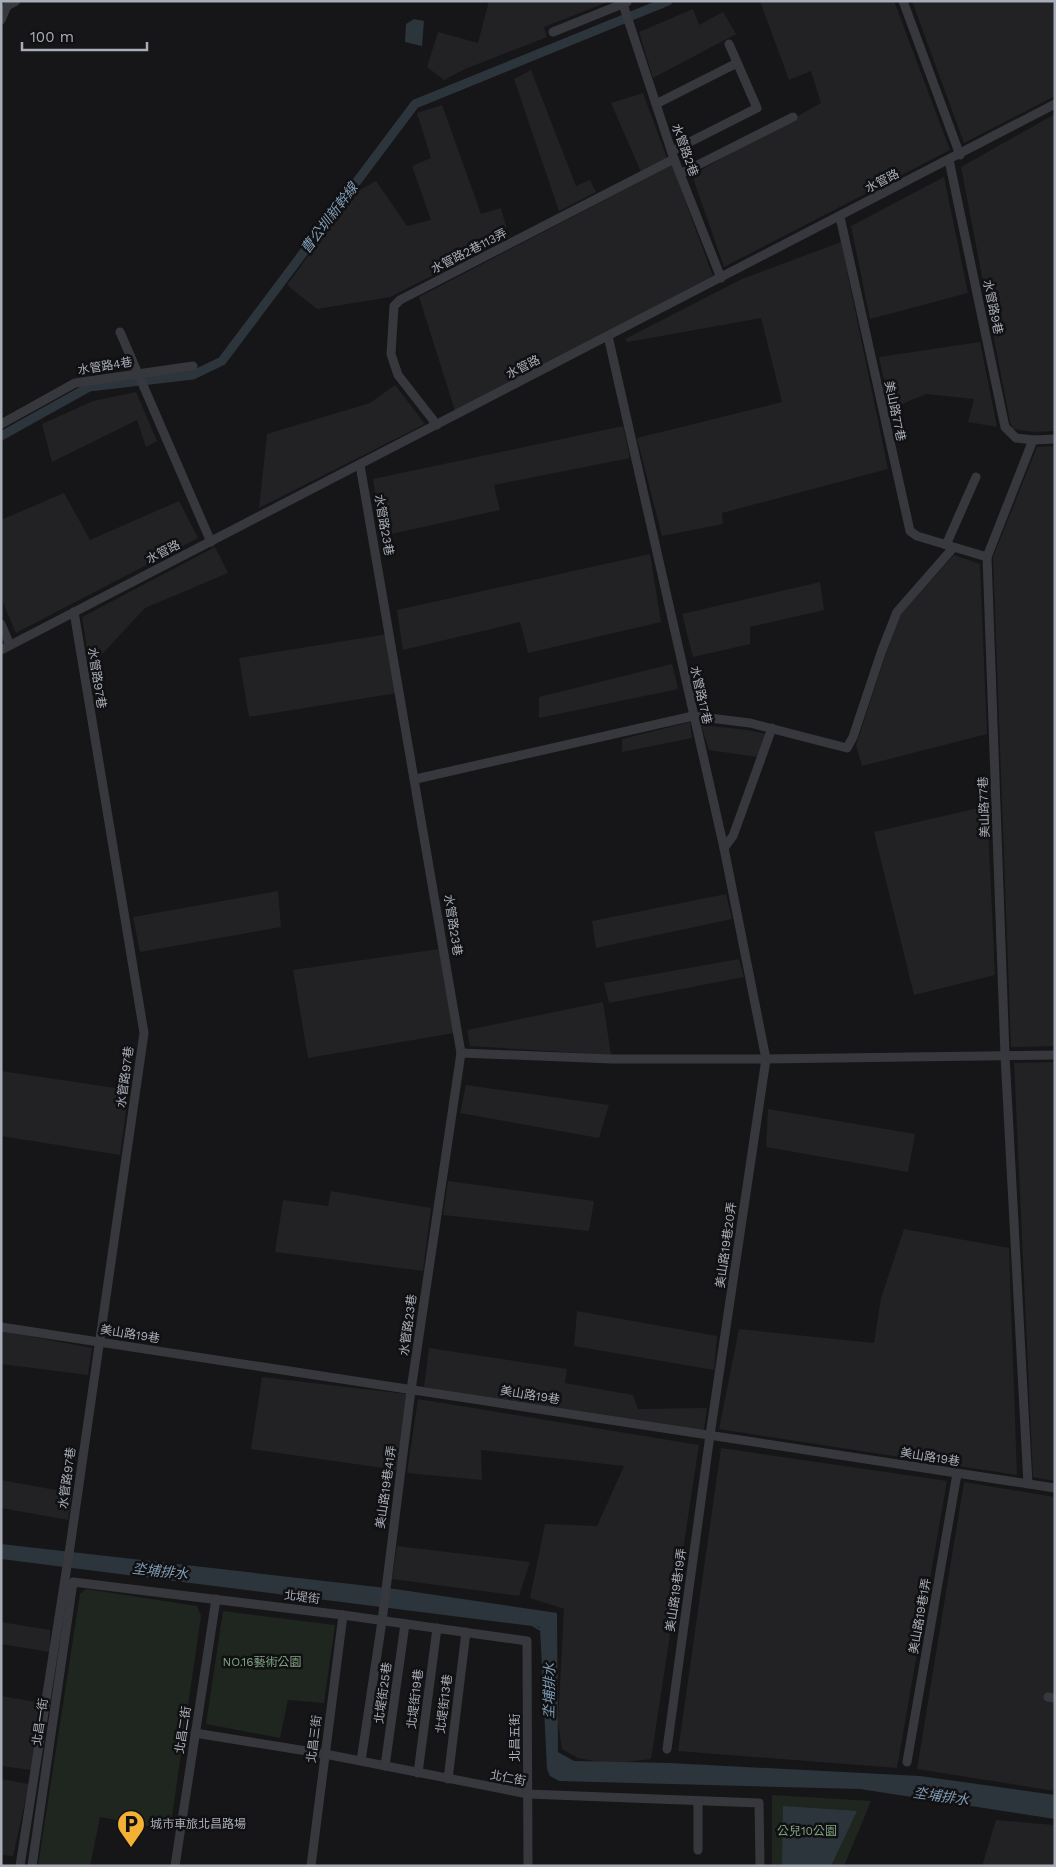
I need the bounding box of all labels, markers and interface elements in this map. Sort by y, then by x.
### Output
scale bar [22,20,148,52]
text: 100 m [30,28,74,46]
street label: 水管路2巷 [669,122,701,178]
street label: 水管路 [863,167,901,195]
water label: 曹公圳新幹線 [297,178,362,256]
street label: 水管路2巷113弄 [429,226,509,276]
street label: 水管路9巷 [980,278,1006,336]
street label: 水管路 [504,353,542,381]
street label: 水管路4巷 [77,355,133,377]
street label: 美山路77巷 [882,379,908,443]
street label: 水管路23巷 [372,493,396,557]
street label: 水管路 [144,538,182,566]
street label: 水管路97巷 [85,646,109,710]
street label: 水管路17巷 [687,664,715,726]
street label: 美山路77巷 [976,776,992,838]
street label: 水管路23巷 [441,893,465,957]
street label: 水管路97巷 [114,1045,136,1109]
street label: 美山路19巷20弄 [713,1201,739,1289]
street label: 水管路23巷 [397,1293,419,1357]
street label: 美山路19巷 [99,1322,161,1346]
street label: 美山路19巷 [499,1383,561,1407]
street label: 美山路19巷41弄 [373,1444,399,1530]
street label: 美山路19巷 [899,1445,961,1469]
street label: 水管路97巷 [56,1446,78,1510]
street label: 美山路19巷19弄 [663,1547,689,1633]
water label: 坔埔排水 [131,1560,190,1582]
street label: 美山路19巷1弄 [906,1577,934,1655]
street label: 北堤街 [283,1588,321,1606]
park label: NO.16藝術公園 [222,1655,302,1669]
street label: 北堤街25巷 [372,1661,394,1725]
water label: 坔埔排水 [541,1662,558,1719]
street label: 北堤街19巷 [404,1668,426,1730]
street label: 北堤街13巷 [433,1674,455,1734]
street label: 北昌一街 [30,1697,50,1747]
street label: 北昌二街 [172,1705,194,1755]
street label: 北昌三街 [304,1714,324,1764]
street label: 北昌五街 [508,1714,522,1762]
street label: 北仁街 [489,1768,527,1788]
water label: 坔埔排水 [912,1784,971,1808]
parking icon: 城市車旅北昌路場 [116,1809,146,1848]
place label: 城市車旅北昌路場 [150,1817,246,1831]
park label: 公兒10公園 [777,1824,837,1838]

